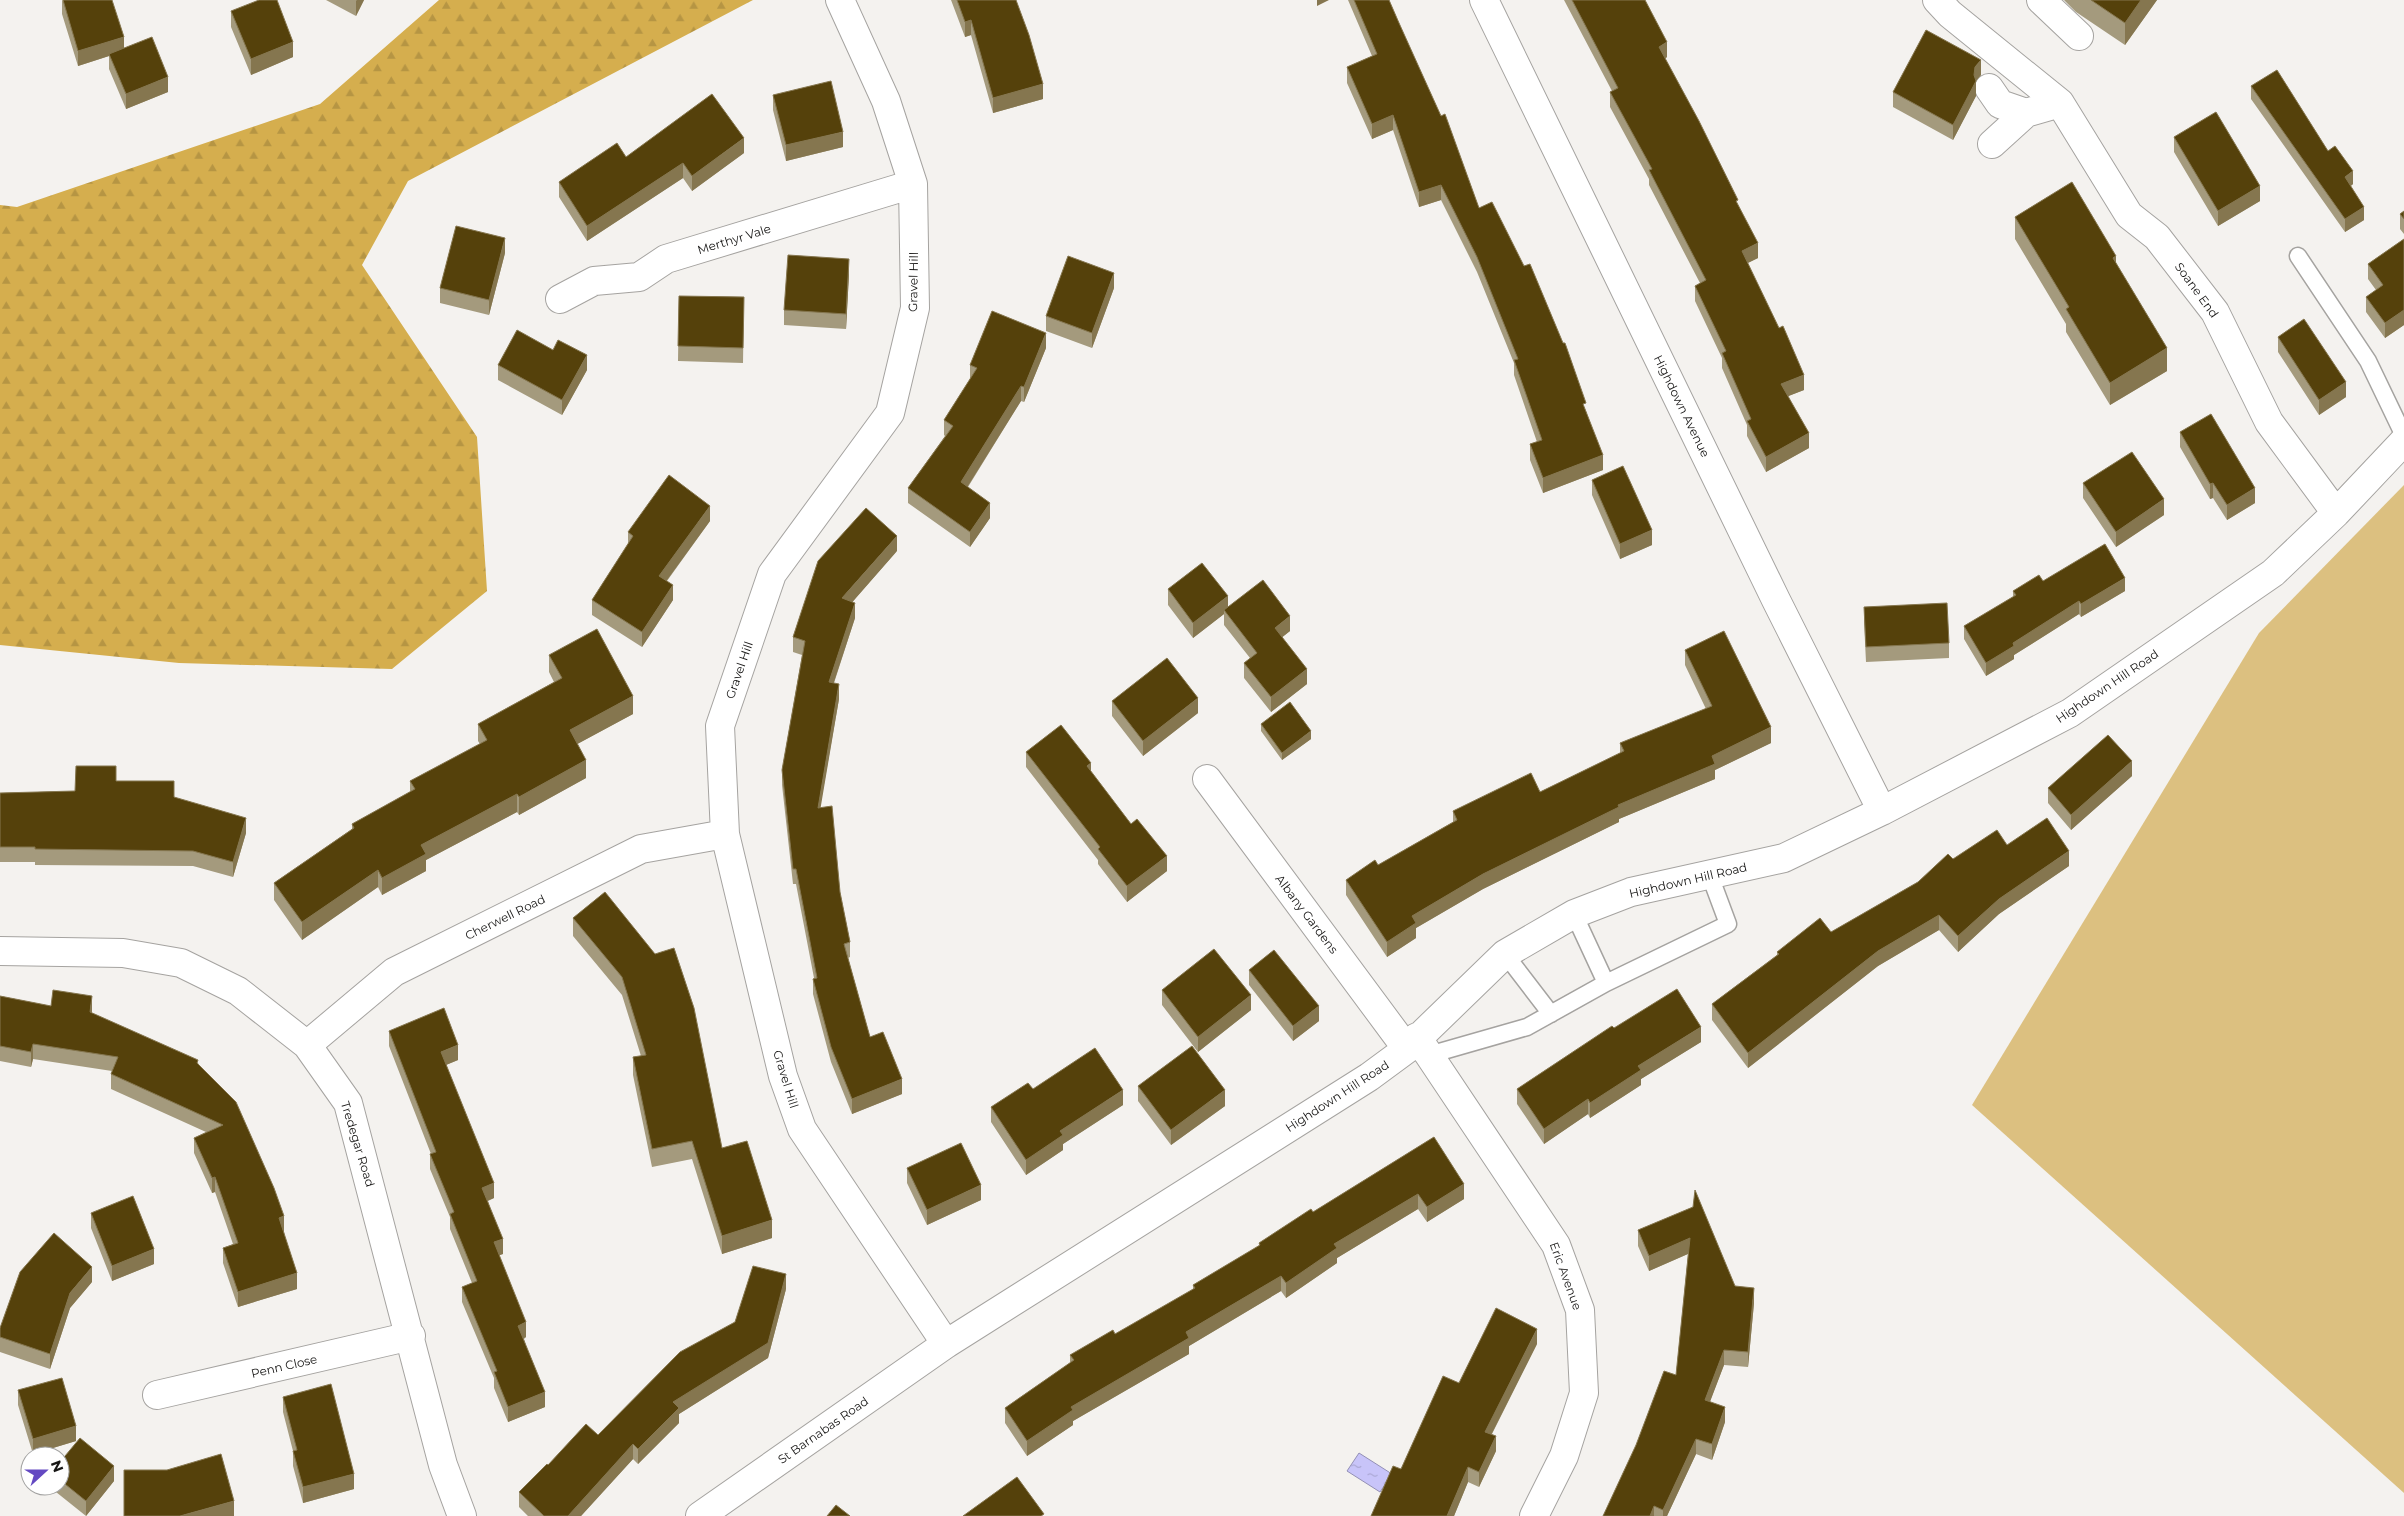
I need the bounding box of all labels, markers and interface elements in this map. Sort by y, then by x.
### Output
street label: Merthyr Vale [695,221,773,257]
street label: Gravel Hill [905,252,921,312]
street label: Soane End [2172,259,2222,321]
street label: Highdown Avenue [1651,352,1713,460]
street label: Gravel Hill [722,639,756,701]
street label: Highdown Hill Road [2053,646,2161,726]
street label: Highdown Hill Road [1628,859,1748,901]
street label: Albany Gardens [1272,872,1342,957]
street label: Cherwell Road [462,891,548,943]
street label: Gravel Hill [770,1048,802,1110]
street label: Highdown Hill Road [1282,1057,1392,1135]
street label: Tredegar Road [338,1099,378,1189]
street label: Eric Avenue [1547,1240,1585,1312]
street label: Penn Close [249,1351,319,1381]
street label: St Barnabas Road [775,1393,871,1467]
north arrow [20,1446,70,1496]
text: N [47,1458,68,1475]

